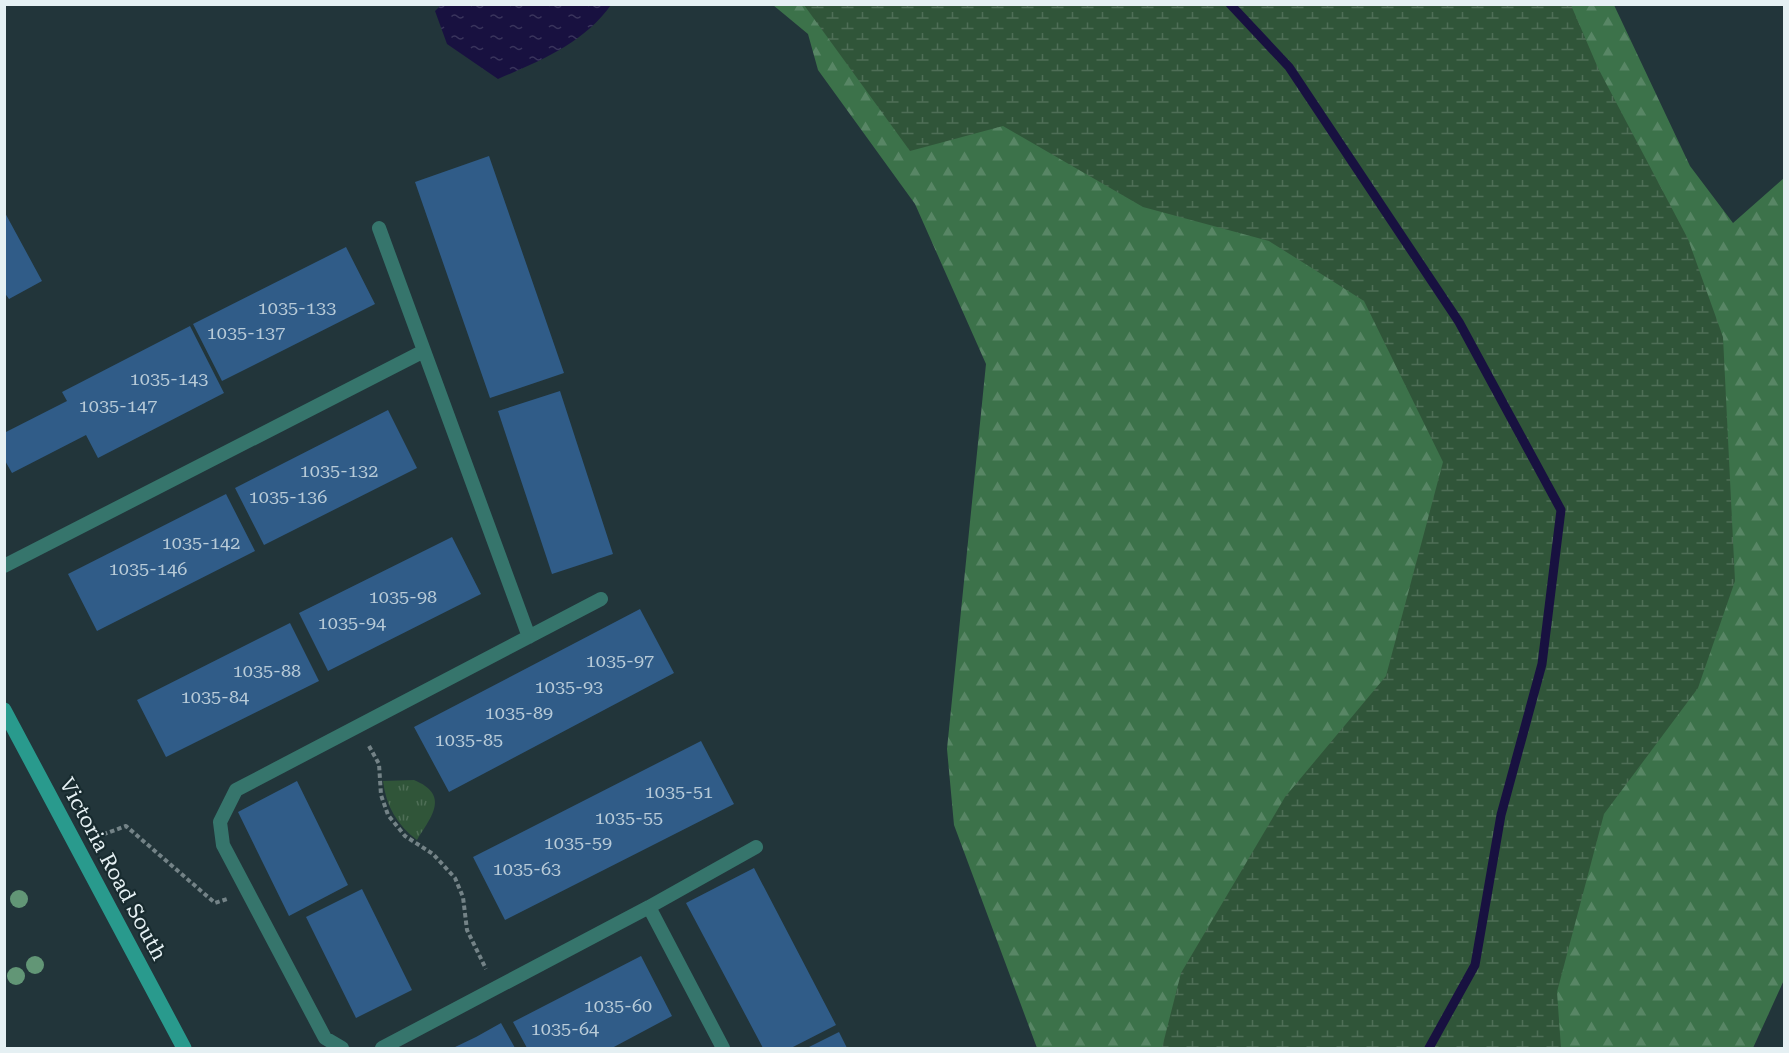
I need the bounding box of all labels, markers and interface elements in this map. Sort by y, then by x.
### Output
house number: 1035-133 [258,297,336,318]
house number: 1035-137 [207,322,285,343]
house number: 1035-143 [130,368,208,389]
house number: 1035-147 [79,395,157,416]
house number: 1035-132 [300,460,378,481]
house number: 1035-136 [249,486,327,507]
house number: 1035-142 [162,532,240,553]
house number: 1035-146 [109,558,187,579]
house number: 1035-98 [369,586,437,607]
house number: 1035-94 [318,612,386,633]
house number: 1035-97 [586,650,654,671]
house number: 1035-88 [233,660,301,681]
house number: 1035-93 [535,676,603,697]
house number: 1035-84 [181,686,249,707]
house number: 1035-89 [485,702,553,723]
house number: 1035-85 [435,729,503,750]
street label: Victoria Road South [55,774,172,965]
house number: 1035-51 [645,781,713,802]
house number: 1035-55 [595,807,663,828]
house number: 1035-59 [544,832,612,853]
house number: 1035-63 [493,858,561,879]
house number: 1035-60 [584,995,652,1016]
house number: 1035-64 [531,1018,599,1039]

